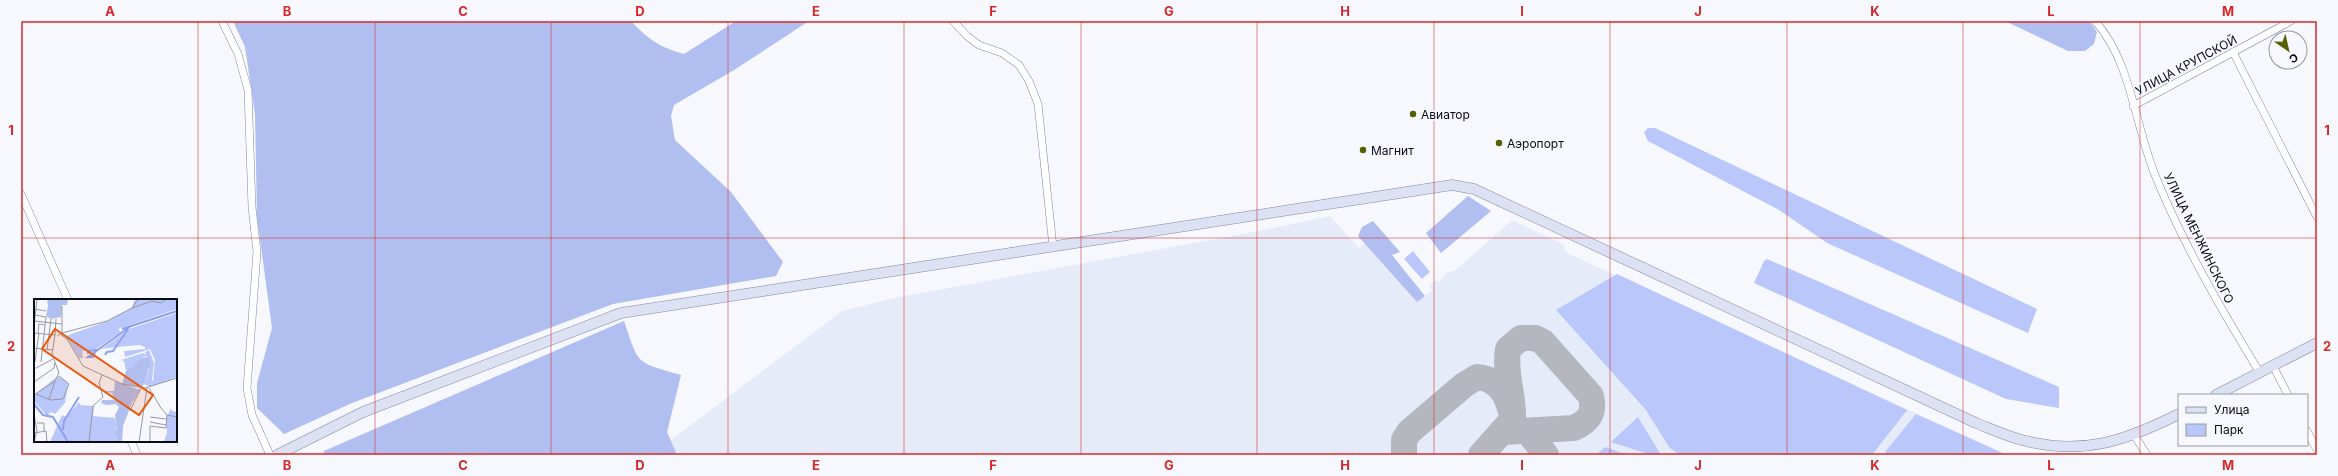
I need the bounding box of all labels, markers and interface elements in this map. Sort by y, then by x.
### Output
text: A [105,3,115,19]
text: B [283,3,292,19]
text: C [458,3,468,19]
text: D [635,3,645,19]
text: E [812,3,820,19]
text: F [989,3,997,19]
text: G [1164,3,1174,19]
text: H [1340,3,1350,19]
text: I [1520,3,1524,19]
text: J [1694,3,1702,19]
text: K [1870,3,1880,19]
text: L [2047,3,2055,19]
text: M [2222,3,2234,19]
north arrow [2268,30,2308,70]
street label: УЛИЦА КРУПСКОЙ [2133,32,2239,98]
text: С [2286,50,2301,66]
place label: Авиатор [1421,107,1470,122]
marker: Авиатор [1408,109,1418,119]
text: 1 [8,122,14,138]
text: 1 [2324,122,2330,138]
place label: Аэропорт [1507,136,1564,151]
marker: Аэропорт [1494,138,1504,148]
place label: Магнит [1371,143,1414,158]
marker: Магнит [1358,145,1368,155]
street label: УЛИЦА МЕНЖИНСКОГО [2161,170,2237,306]
inset map [34,299,177,442]
text: 2 [7,338,15,354]
text: 2 [2323,338,2331,354]
legend [2178,394,2308,446]
text: Улица [2214,402,2249,417]
text: Парк [2214,422,2244,437]
text: A [105,457,115,473]
text: B [283,457,292,473]
text: C [458,457,468,473]
text: D [635,457,645,473]
text: E [812,457,820,473]
text: F [989,457,997,473]
text: G [1164,457,1174,473]
text: H [1340,457,1350,473]
text: I [1520,457,1524,473]
text: J [1694,457,1702,473]
text: K [1870,457,1880,473]
text: L [2047,457,2055,473]
text: M [2222,457,2234,473]

